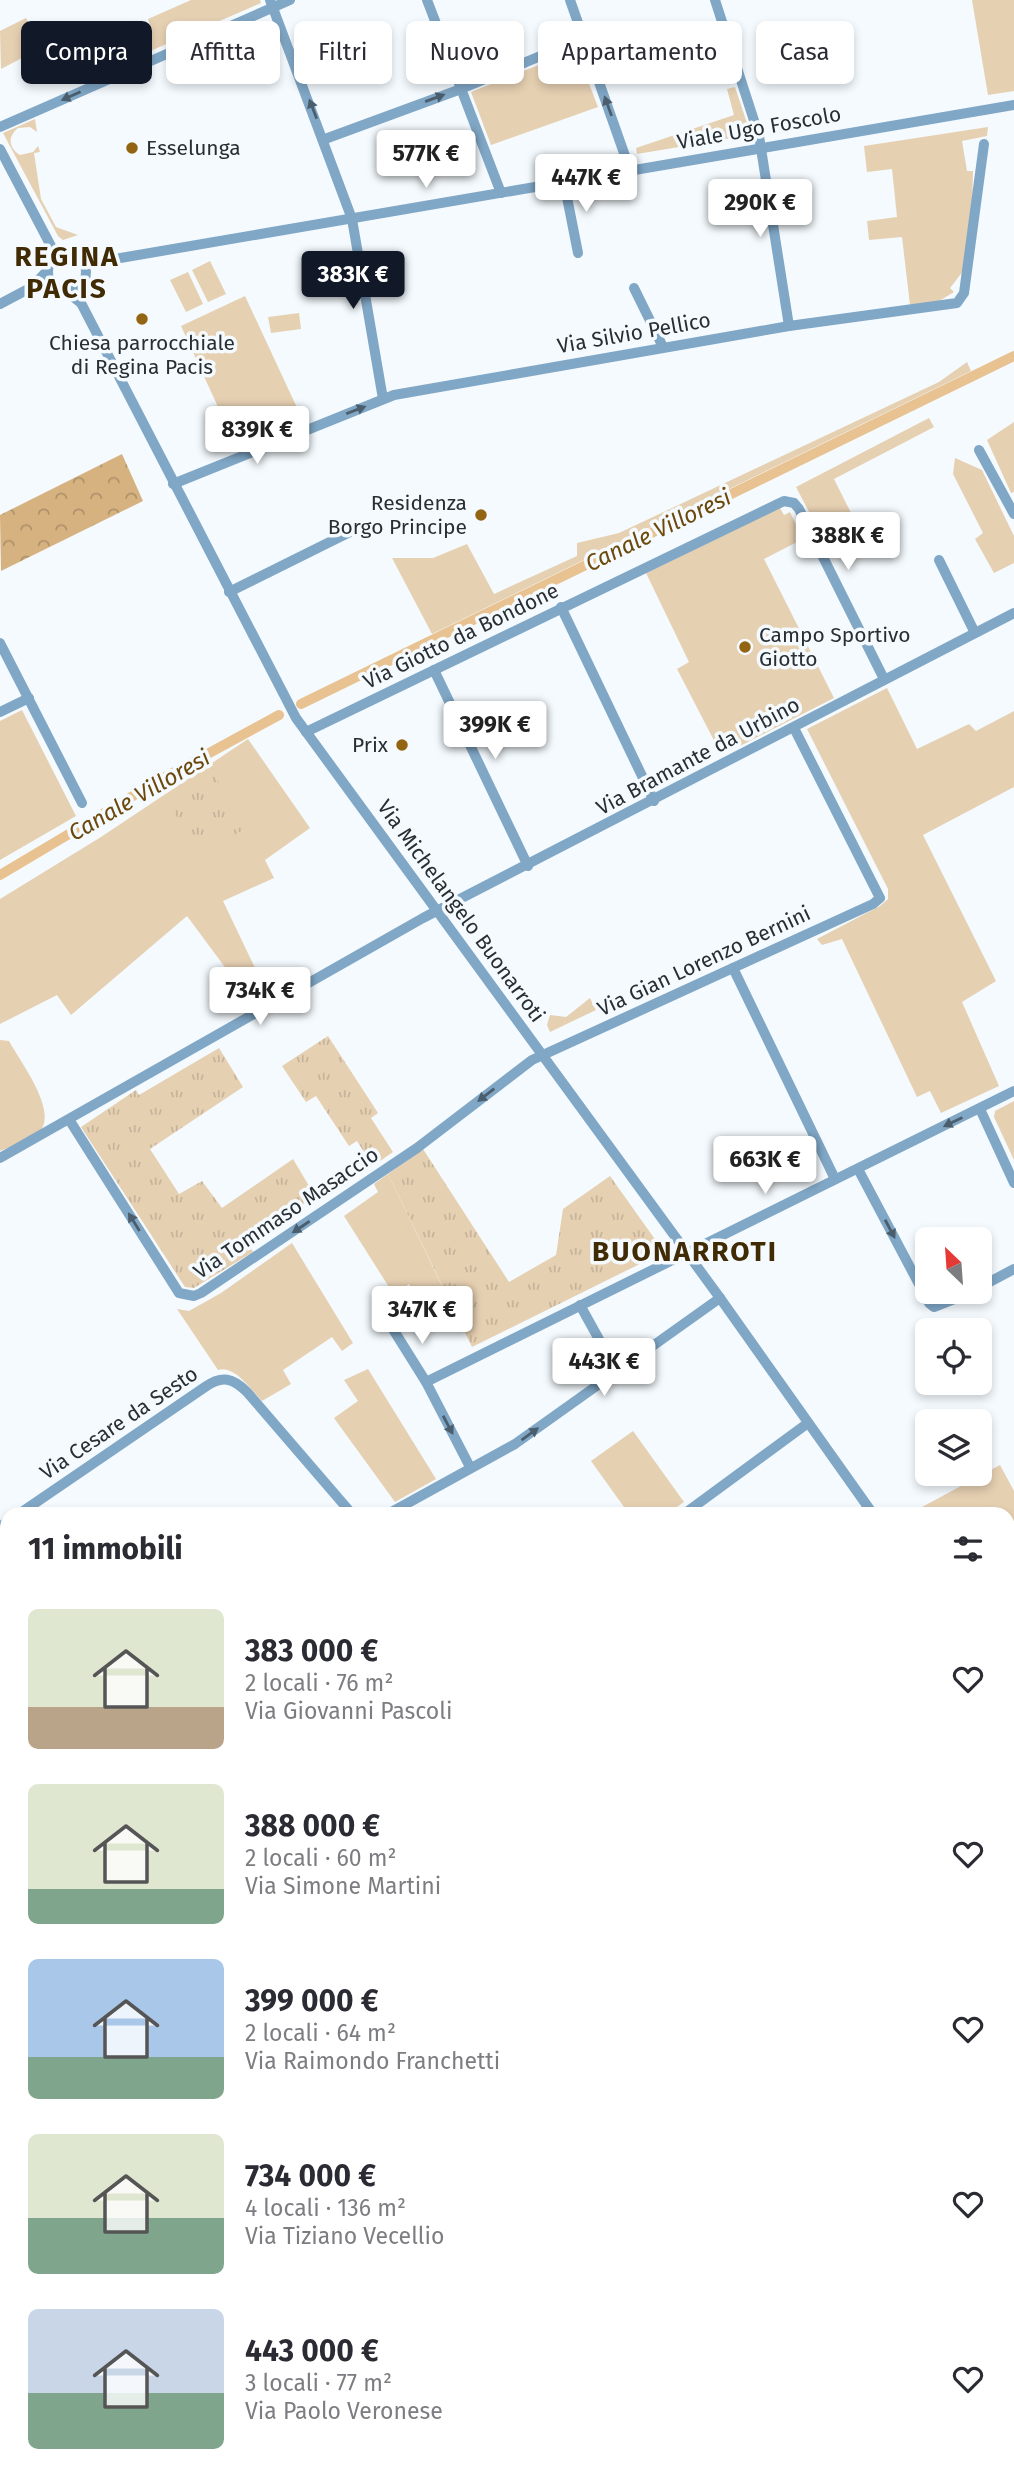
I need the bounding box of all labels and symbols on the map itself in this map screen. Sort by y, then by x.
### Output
one-way arrow [61,90,81,102]
one-way arrow [424,92,445,103]
one-way arrow [602,95,613,116]
one-way arrow [307,98,318,119]
street label: Viale Ugo Foscolo [675,101,843,155]
pin: 577K € [369,130,483,190]
place label: Esselunga [146,135,241,161]
marker: Esselunga [124,140,140,156]
pin: 447K € [529,154,643,214]
pin: 290K € [703,180,817,239]
district label: REGINA PACIS [15,240,119,305]
pin: 383K € [296,252,410,311]
street label: Via Silvio Pellico [555,307,713,359]
marker: Chiesa parrocchiale di Regina Pacis [134,311,150,327]
place label: Chiesa parrocchiale di Regina Pacis [49,330,235,380]
one-way arrow [345,404,366,415]
pin: 839K € [200,406,314,466]
water label: Canale Villoresi [581,482,736,577]
place label: Residenza Borgo Principe [328,490,467,540]
marker: Residenza Borgo Principe [473,507,489,523]
pin: 388K € [791,512,905,572]
street label: Via Giotto da Bondone [359,577,563,695]
place label: Campo Sportivo Giotto [759,622,911,672]
marker: Campo Sportivo Giotto [737,639,753,655]
street label: Via Bramante da Urbino [592,691,804,821]
pin: 399K € [438,702,552,761]
place label: Prix [352,732,389,758]
marker: Prix [394,737,410,753]
water label: Canale Villoresi [63,743,215,847]
street label: Via Michelangelo Buonarroti [372,795,550,1027]
street label: Via Gian Lorenzo Bernini [593,900,815,1022]
pin: 734K € [203,968,317,1027]
one-way arrow [478,1088,496,1103]
one-way arrow [943,1117,963,1128]
pin: 663K € [708,1136,822,1196]
street label: Via Tommaso Masaccio [188,1141,384,1285]
one-way arrow [127,1212,140,1231]
one-way arrow [292,1220,310,1234]
one-way arrow [884,1220,896,1239]
north arrow [915,1227,992,1304]
district label: BUONARROTI [592,1235,778,1268]
pin: 347K € [365,1286,479,1346]
pin: 443K € [547,1338,661,1398]
street label: Via Cesare da Sesto [35,1361,203,1485]
one-way arrow [442,1415,453,1435]
one-way arrow [520,1427,539,1441]

